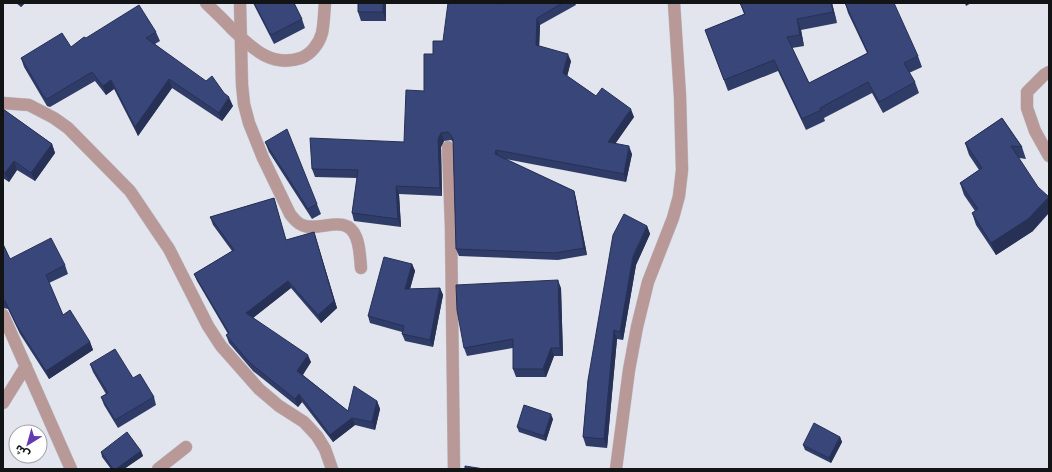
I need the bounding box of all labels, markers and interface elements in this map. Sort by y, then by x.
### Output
north arrow [8,424,48,464]
text: ش [12,442,32,462]

